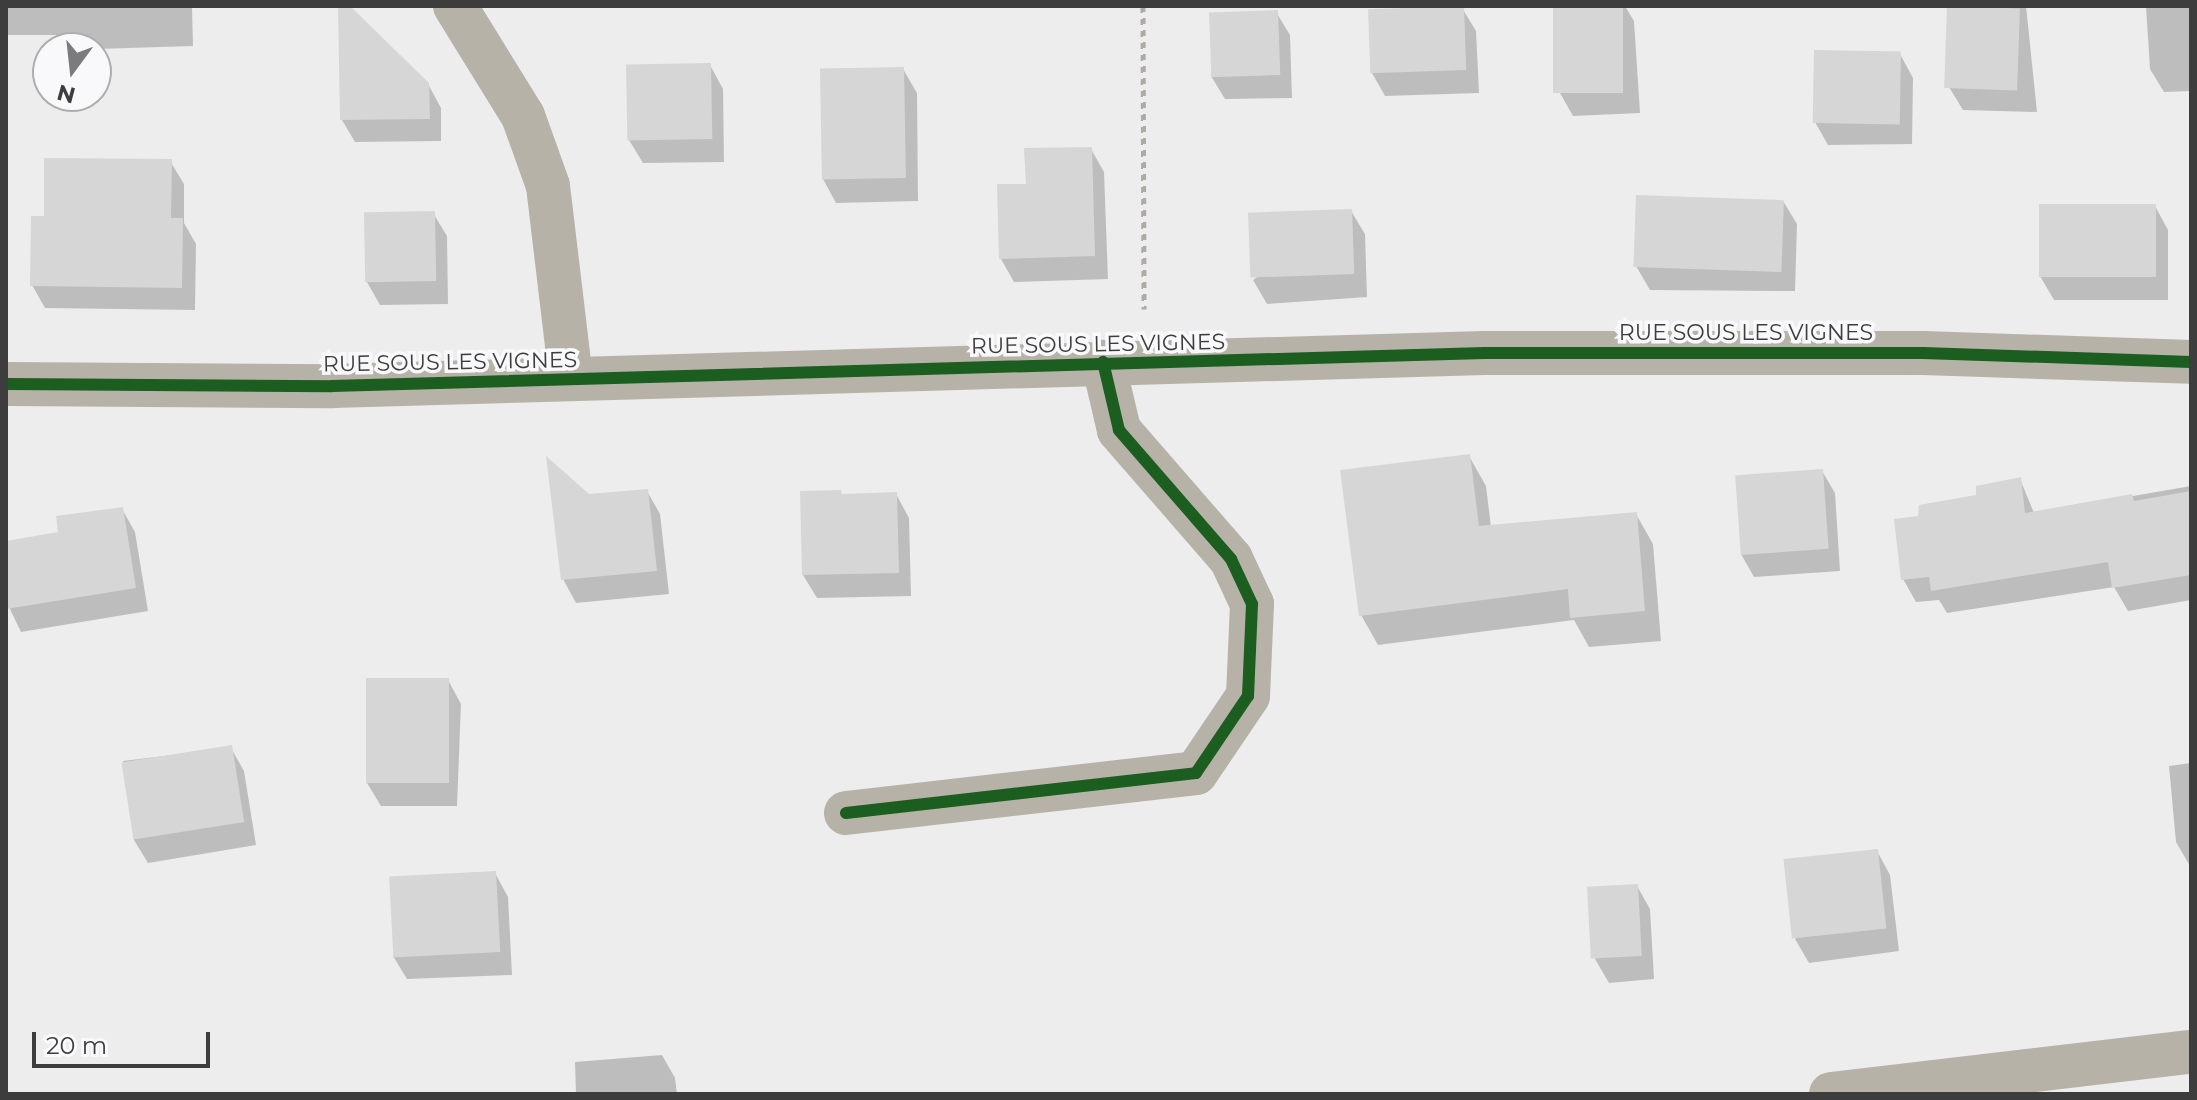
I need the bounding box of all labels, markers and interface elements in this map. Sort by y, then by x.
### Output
north arrow [32,32,112,112]
text: N [54,78,78,109]
street label: RUE SOUS LES VIGNES [1619,320,1873,346]
street label: RUE SOUS LES VIGNES [971,329,1225,359]
street label: RUE SOUS LES VIGNES [323,347,577,377]
scale bar [36,1016,214,1066]
text: 20 m [46,1031,107,1060]

